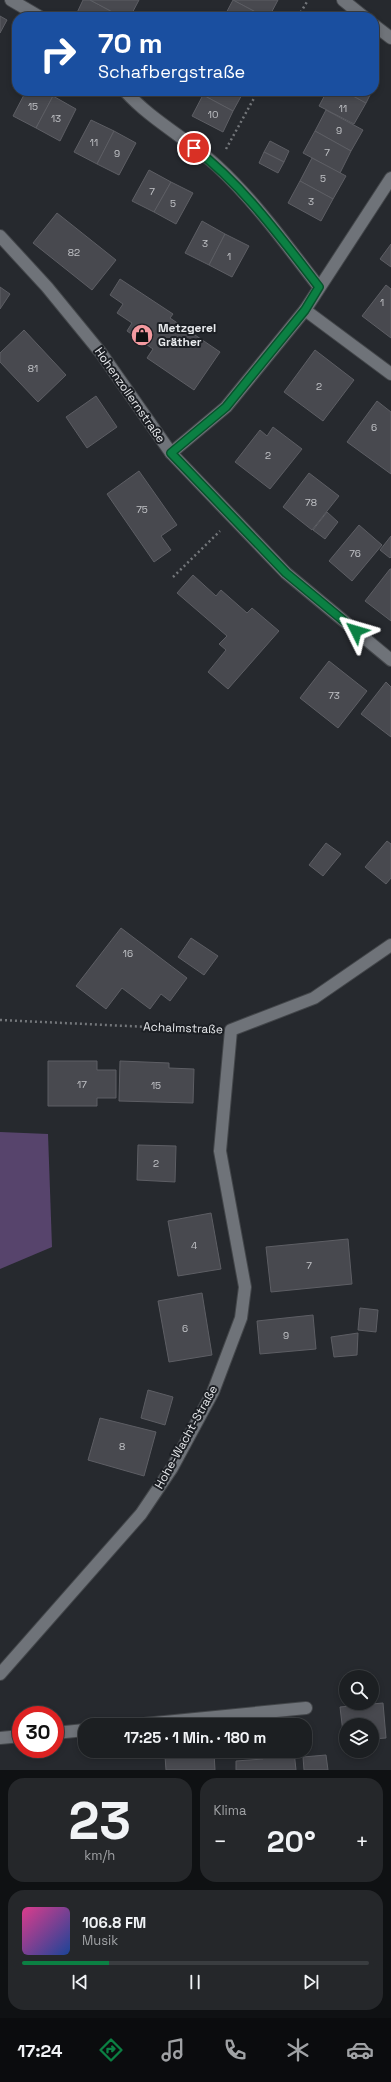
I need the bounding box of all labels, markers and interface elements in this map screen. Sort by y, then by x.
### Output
text: 70 m [98,25,163,61]
icon: right [32,28,84,80]
text: Schafbergstraße [98,60,245,83]
house number: 15 [28,100,38,113]
house number: 11 [339,102,347,115]
house number: 10 [208,108,218,121]
house number: 13 [51,112,61,125]
house number: 9 [336,124,342,137]
pin [177,131,211,165]
house number: 11 [90,136,98,149]
icon: arrive [183,137,205,159]
house number: 7 [324,146,330,159]
house number: 9 [114,147,120,160]
house number: 5 [320,172,326,185]
house number: 7 [149,185,155,198]
house number: 3 [308,195,314,208]
house number: 5 [170,197,176,210]
house number: 3 [202,237,208,250]
house number: 82 [68,246,80,259]
house number: 1 [227,250,231,263]
house number: 1 [380,296,384,309]
place label: Metzgerei Gräther [158,320,216,350]
shop icon: Metzgerei Gräther [129,322,155,348]
street label: Hohenzollernstraße [91,344,169,446]
house number: 81 [28,362,38,375]
house number: 2 [316,380,322,393]
house number: 6 [371,421,377,434]
house number: 2 [265,449,271,462]
house number: 78 [305,496,317,509]
house number: 75 [136,503,148,516]
house number: 76 [349,547,361,560]
position arrow [335,610,377,652]
house number: 73 [328,689,340,702]
house number: 16 [123,947,133,960]
street label: Achalmstraße [143,1019,223,1037]
house number: 17 [77,1078,87,1091]
house number: 15 [151,1079,161,1092]
house number: 2 [153,1157,159,1170]
house number: 4 [191,1239,197,1252]
house number: 7 [306,1259,312,1272]
house number: 6 [182,1322,188,1335]
house number: 9 [283,1329,289,1342]
street label: Hohe-Wacht-Straße [151,1382,221,1492]
house number: 8 [119,1440,125,1453]
map controls [339,1670,379,1758]
button: search [339,1670,379,1710]
speed limit sign: 30 [12,1706,64,1758]
button: layers [339,1718,379,1758]
text: 17:25 · 1 Min. · 180 m [124,1728,266,1747]
text: 23 [68,1788,131,1854]
text: Klima [214,1802,246,1819]
text: 20° [267,1822,316,1861]
text: − [214,1827,227,1855]
text: + [355,1827,369,1855]
text: km/h [84,1847,115,1864]
text: 106.8 FM [82,1913,146,1932]
text: Musik [82,1932,118,1949]
icon: previous [69,1971,91,1993]
icon: pause [184,1971,206,1993]
icon: next [300,1971,322,1993]
icon: directions [97,2036,125,2064]
icon: music [159,2036,187,2064]
icon: phone [221,2036,249,2064]
icon: climate [284,2036,312,2064]
icon: car [346,2036,374,2064]
text: 17:24 [17,2039,62,2062]

